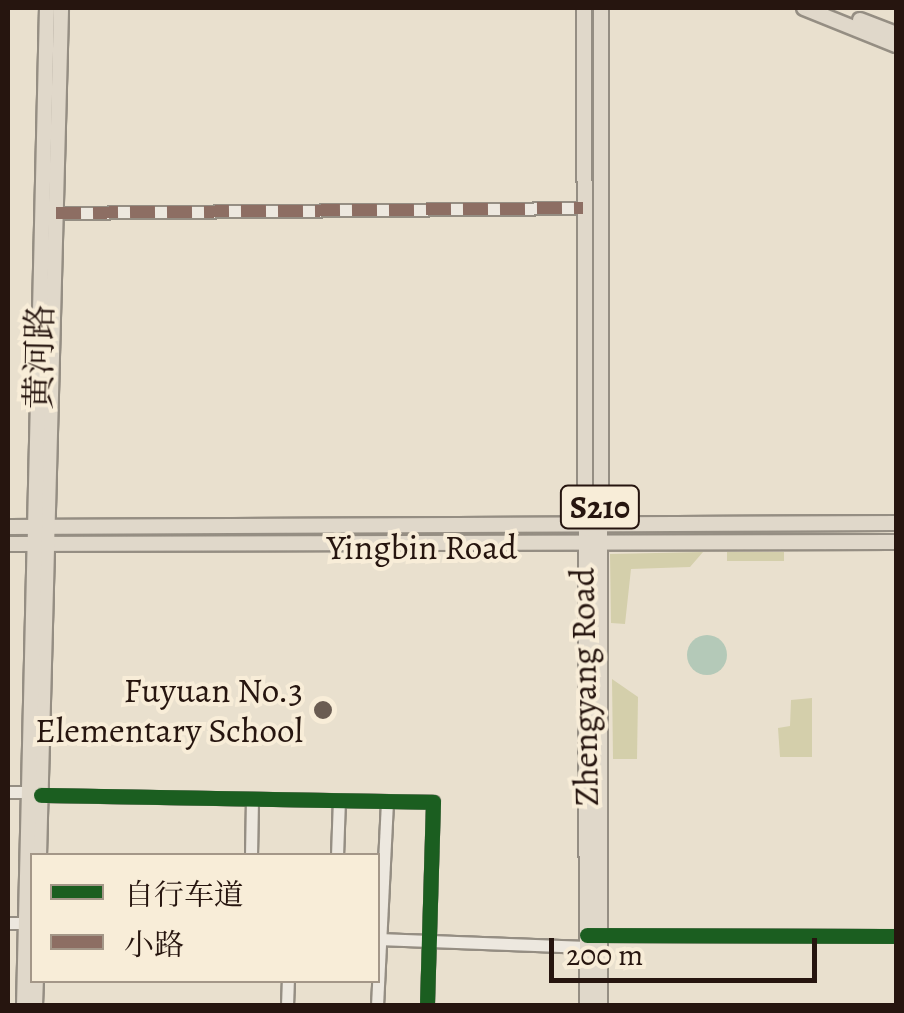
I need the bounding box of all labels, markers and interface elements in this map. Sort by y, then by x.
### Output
street label: 黄河路 [17,304,61,410]
road number: S210 [558,480,642,534]
street label: Yingbin Road [327,526,517,568]
street label: Zhengyang Road [561,567,607,807]
place label: Fuyuan No.3 Elementary School [35,669,303,751]
marker: Fuyuan No.3 Elementary School [312,699,334,721]
legend [30,853,380,983]
text: 自行车道 [124,875,244,915]
scale bar [554,918,822,980]
text: 小路 [124,925,184,965]
text: 200 m [566,935,643,975]

